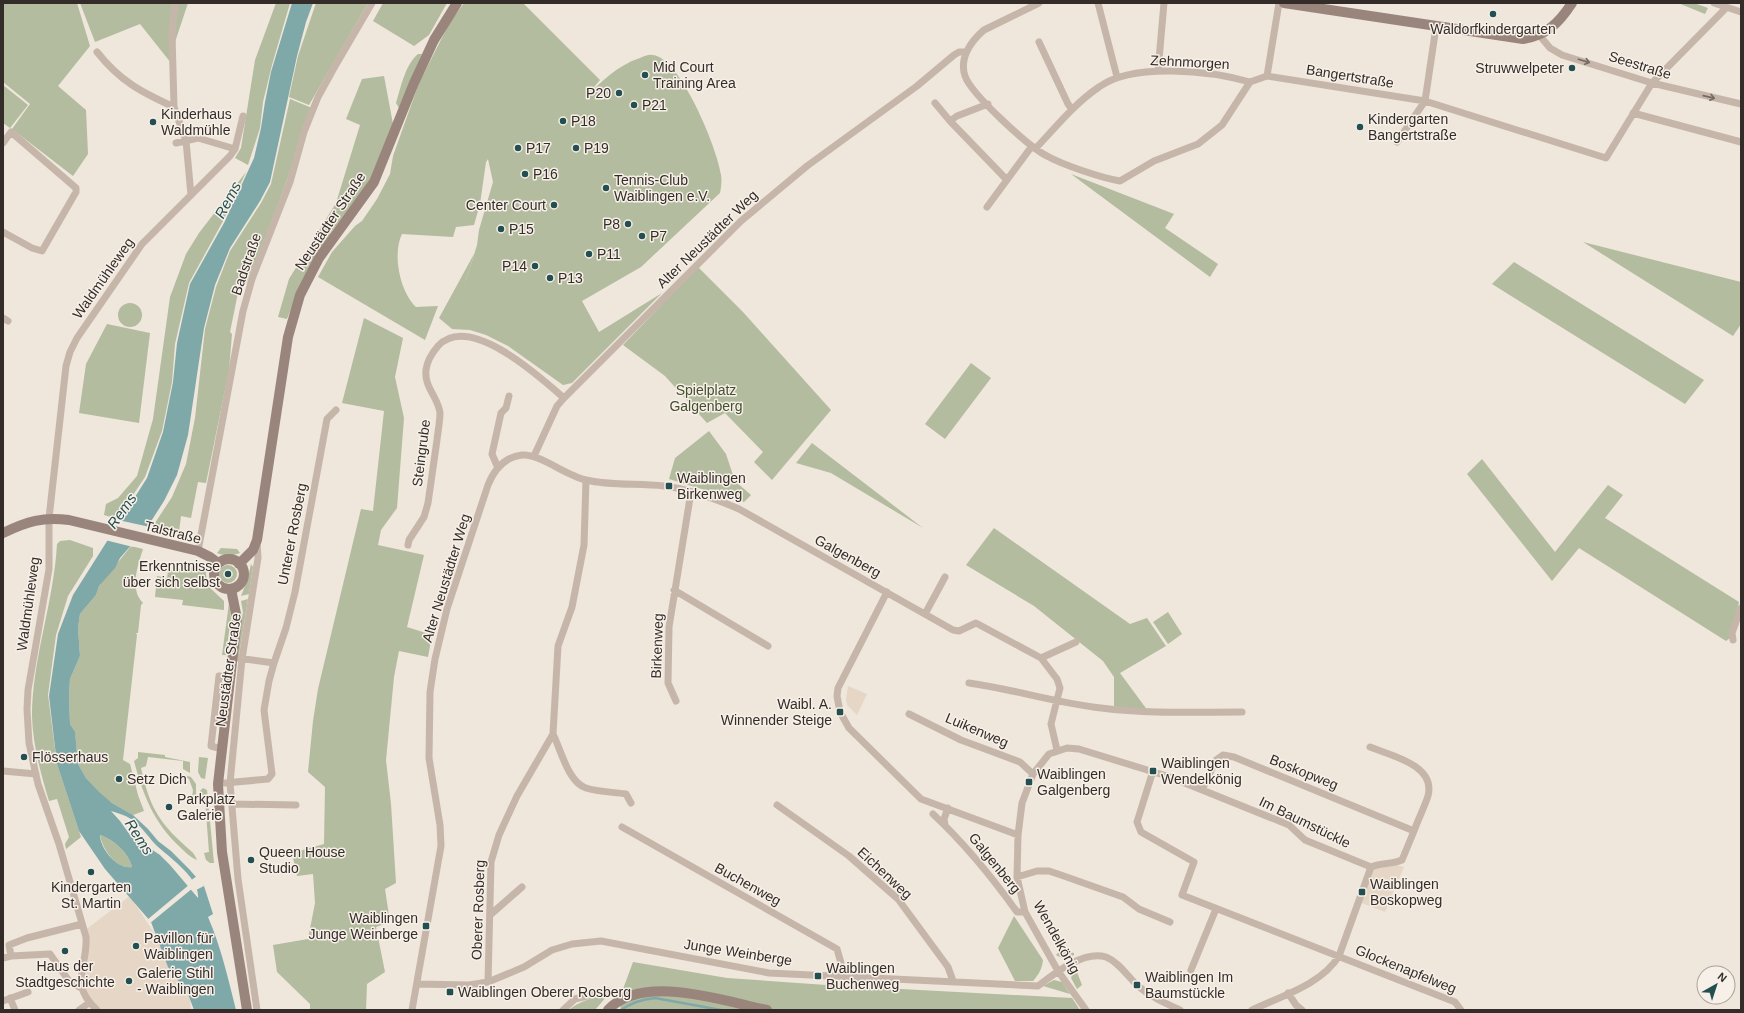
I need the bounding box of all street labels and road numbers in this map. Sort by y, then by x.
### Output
street label: Seestraße [1607,48,1673,82]
street label: Zehnmorgen [1150,52,1230,72]
street label: Bangertstraße [1305,61,1395,91]
street label: Neustädter Straße [291,169,369,273]
street label: Alter Neustädter Weg [653,187,761,291]
street label: Badstraße [228,231,264,297]
street label: Waldmühleweg [69,234,137,322]
street label: Steingrube [409,418,433,488]
street label: Unterer Rosberg [274,482,310,586]
street label: Alter Neustädter Weg [419,512,473,644]
street label: Talstraße [143,517,203,547]
street label: Galgenberg [812,531,884,581]
street label: Waldmühleweg [13,556,43,652]
street label: Neustädter Straße [212,612,244,728]
street label: Birkenweg [648,613,666,679]
street label: Luikenweg [943,710,1011,750]
street label: Boskopweg [1267,751,1341,793]
street label: Im Baumstückle [1257,793,1353,851]
street label: Galgenberg [966,830,1024,896]
street label: Eichenweg [854,844,916,902]
street label: Buchenweg [712,859,784,909]
street label: Oberer Rosberg [468,860,488,960]
street label: Wendelkönig [1030,898,1084,976]
street label: Junge Weinberge [683,936,794,968]
street label: Glockenapfelweg [1353,941,1459,997]

